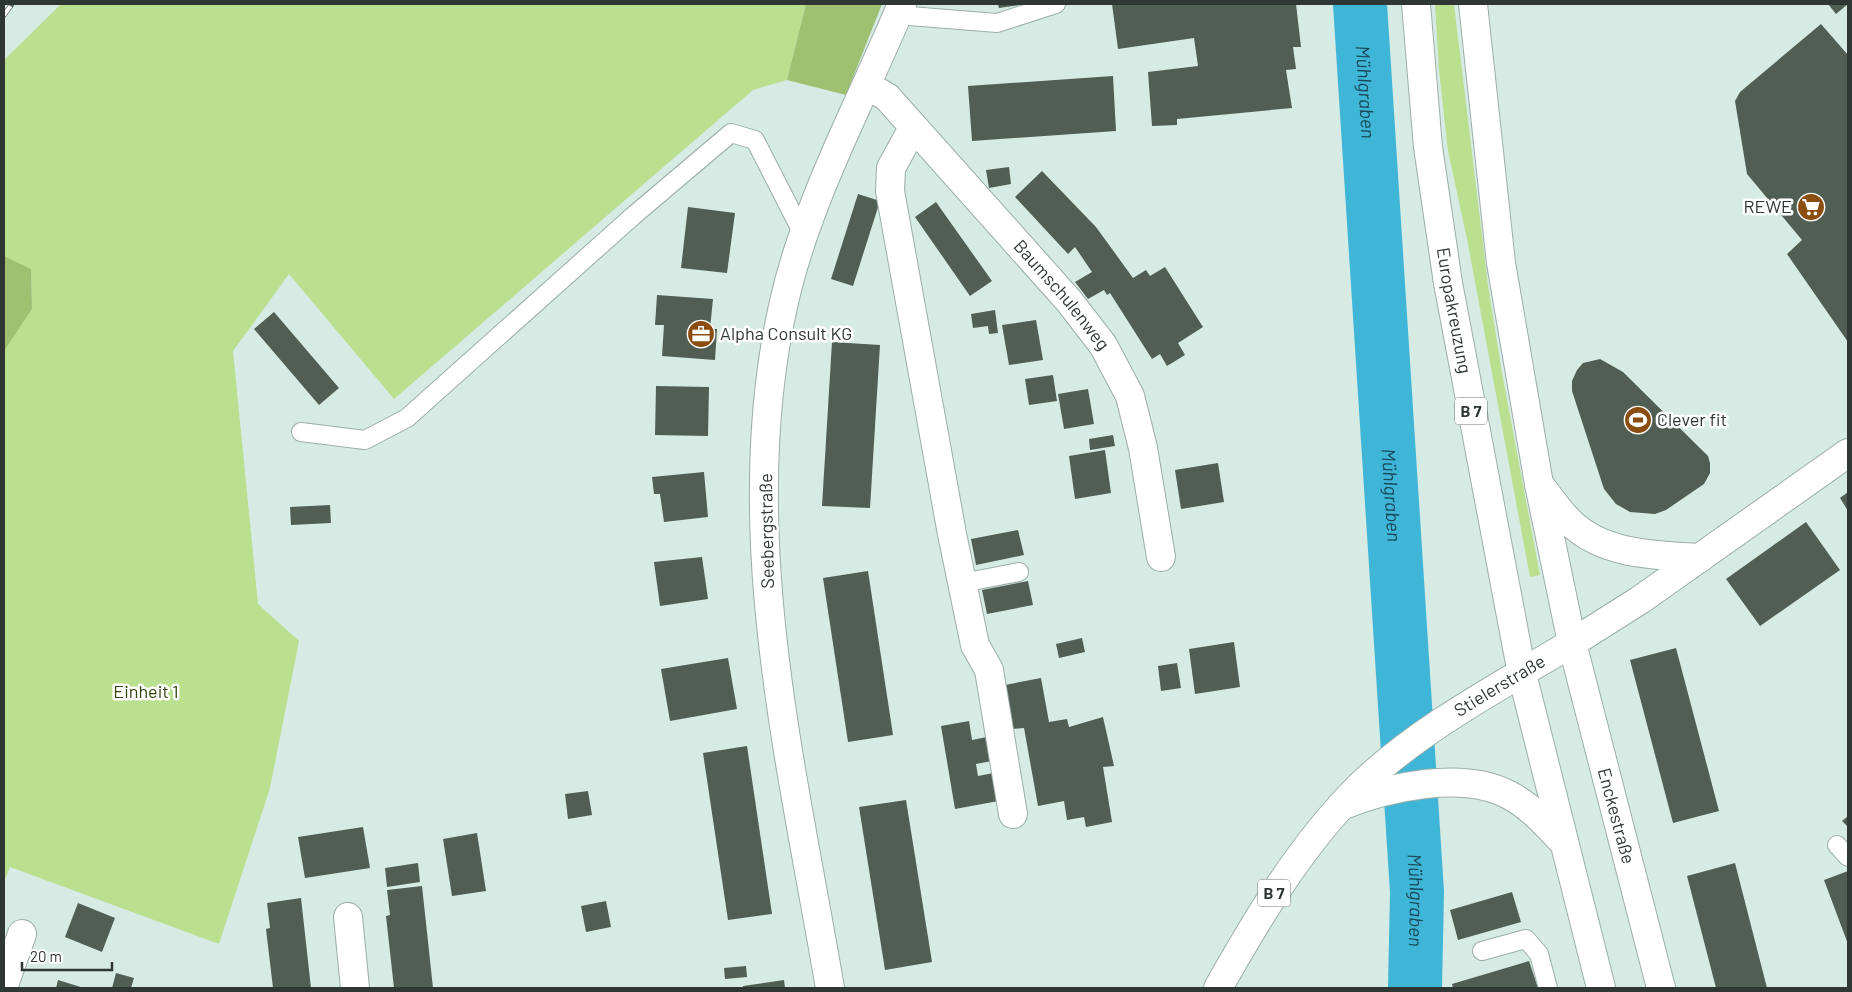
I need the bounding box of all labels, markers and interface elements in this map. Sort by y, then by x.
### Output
water label: Mühlgraben [1352,44,1381,139]
supermarket icon: REWE [1796,192,1826,222]
place label: REWE [1743,195,1792,217]
street label: Baumschulenweg [1010,235,1115,354]
street label: Europakreuzung [1433,246,1477,375]
office icon: Alpha Consult KG [686,319,716,349]
place label: Alpha Consult KG [720,322,852,344]
road number: B 7 [1455,398,1487,424]
sports icon: Clever fit [1623,405,1653,435]
place label: Clever fit [1657,408,1727,430]
water label: Mühlgraben [1378,448,1406,542]
street label: Seebergstraße [754,473,778,589]
street label: Stielerstraße [1450,649,1549,721]
park label: Einheit 1 [113,680,179,702]
street label: Enckestraße [1594,765,1640,866]
water label: Mühlgraben [1404,853,1429,947]
road number: B 7 [1258,880,1290,906]
scale bar [22,940,112,972]
text: 20 m [30,947,62,965]

